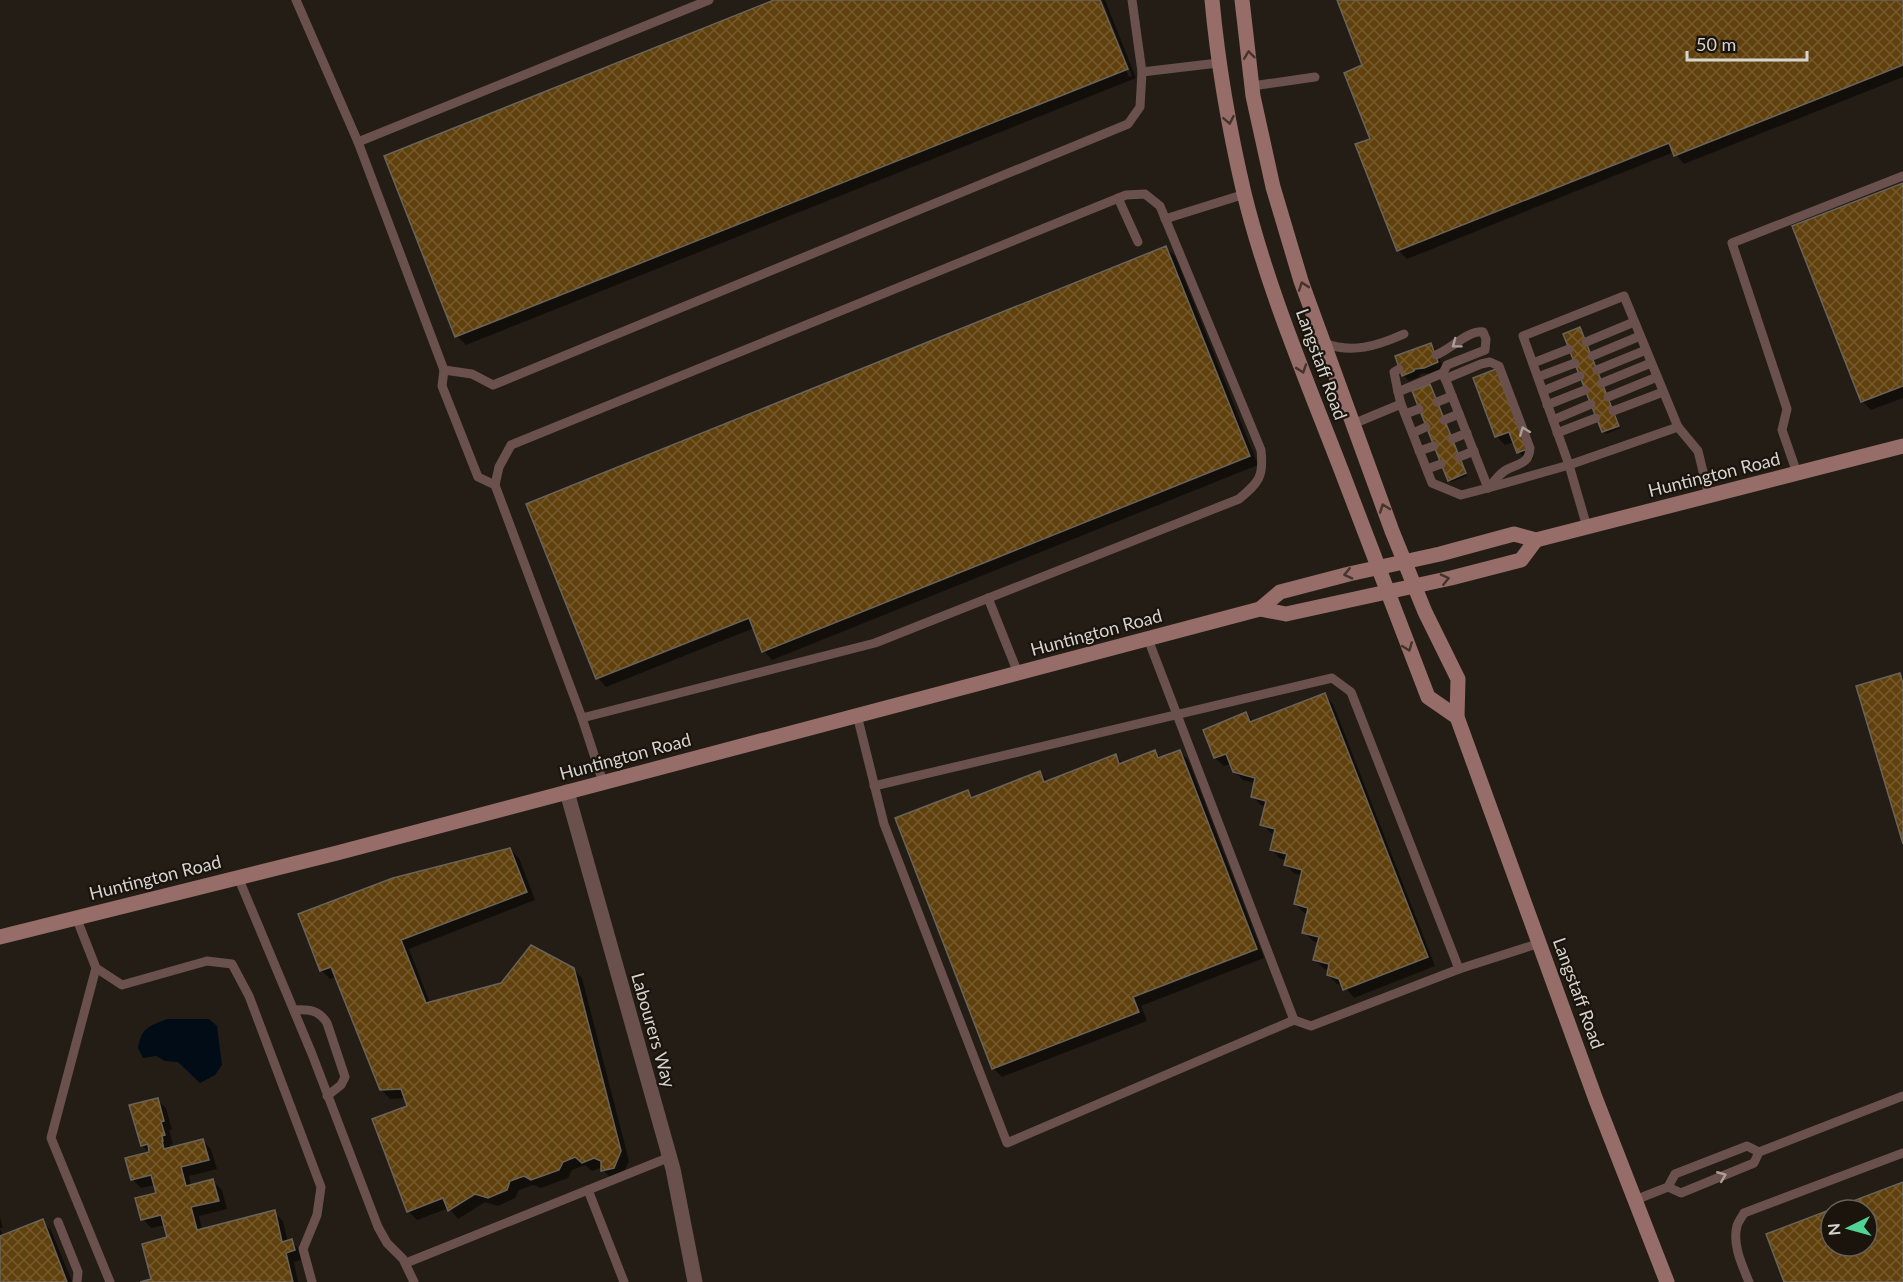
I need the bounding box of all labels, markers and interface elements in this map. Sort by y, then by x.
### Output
scale bar [1687,24,1807,62]
text: 50 m [1696,33,1736,55]
one-way arrow [1243,51,1256,60]
one-way arrow [1222,115,1235,125]
one-way arrow [1297,281,1310,291]
street label: Langstaff Road [1292,305,1352,423]
one-way arrow [1451,337,1462,348]
one-way arrow [1295,363,1308,374]
one-way arrow [1519,427,1531,438]
street label: Huntington Road [1646,447,1782,501]
one-way arrow [1378,504,1391,514]
one-way arrow [1343,567,1353,580]
one-way arrow [1440,574,1450,587]
street label: Huntington Road [1028,604,1164,660]
one-way arrow [1401,641,1414,651]
street label: Huntington Road [557,728,693,784]
street label: Huntington Road [87,850,223,904]
street label: Langstaff Road [1549,934,1609,1052]
street label: Labourers Way [627,970,681,1091]
one-way arrow [1716,1171,1727,1183]
north arrow [1819,1198,1879,1258]
text: N [1824,1222,1844,1236]

